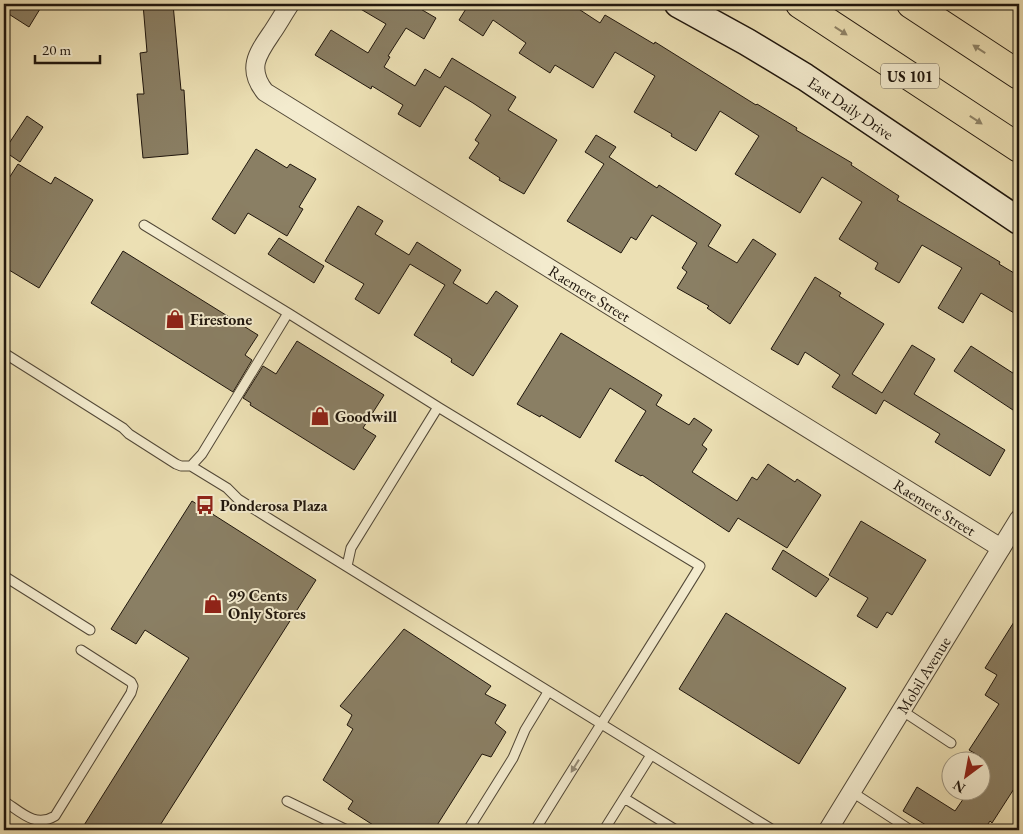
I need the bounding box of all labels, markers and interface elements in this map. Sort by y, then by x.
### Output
one-way arrow [834,26,847,35]
scale bar [35,32,100,64]
text: 20 m [42,40,71,59]
one-way arrow [972,44,985,53]
road number: US 101 [881,64,939,88]
street label: East Daily Drive [804,72,898,144]
one-way arrow [970,115,983,125]
street label: Raemere Street [545,260,635,327]
shop icon: Firestone [164,308,186,330]
place label: Firestone [190,309,252,330]
shop icon: Goodwill [309,405,331,427]
place label: Goodwill [335,406,397,427]
street label: Raemere Street [890,474,980,540]
bus stop icon: Ponderosa Plaza [194,494,216,516]
place label: Ponderosa Plaza [220,495,329,516]
place label: 99 Cents Only Stores [228,585,306,624]
shop icon: 99 Cents Only Stores [202,593,224,615]
street label: Mobil Avenue [891,632,955,718]
north arrow [940,752,990,802]
one-way arrow [570,759,579,772]
text: N [949,776,969,798]

